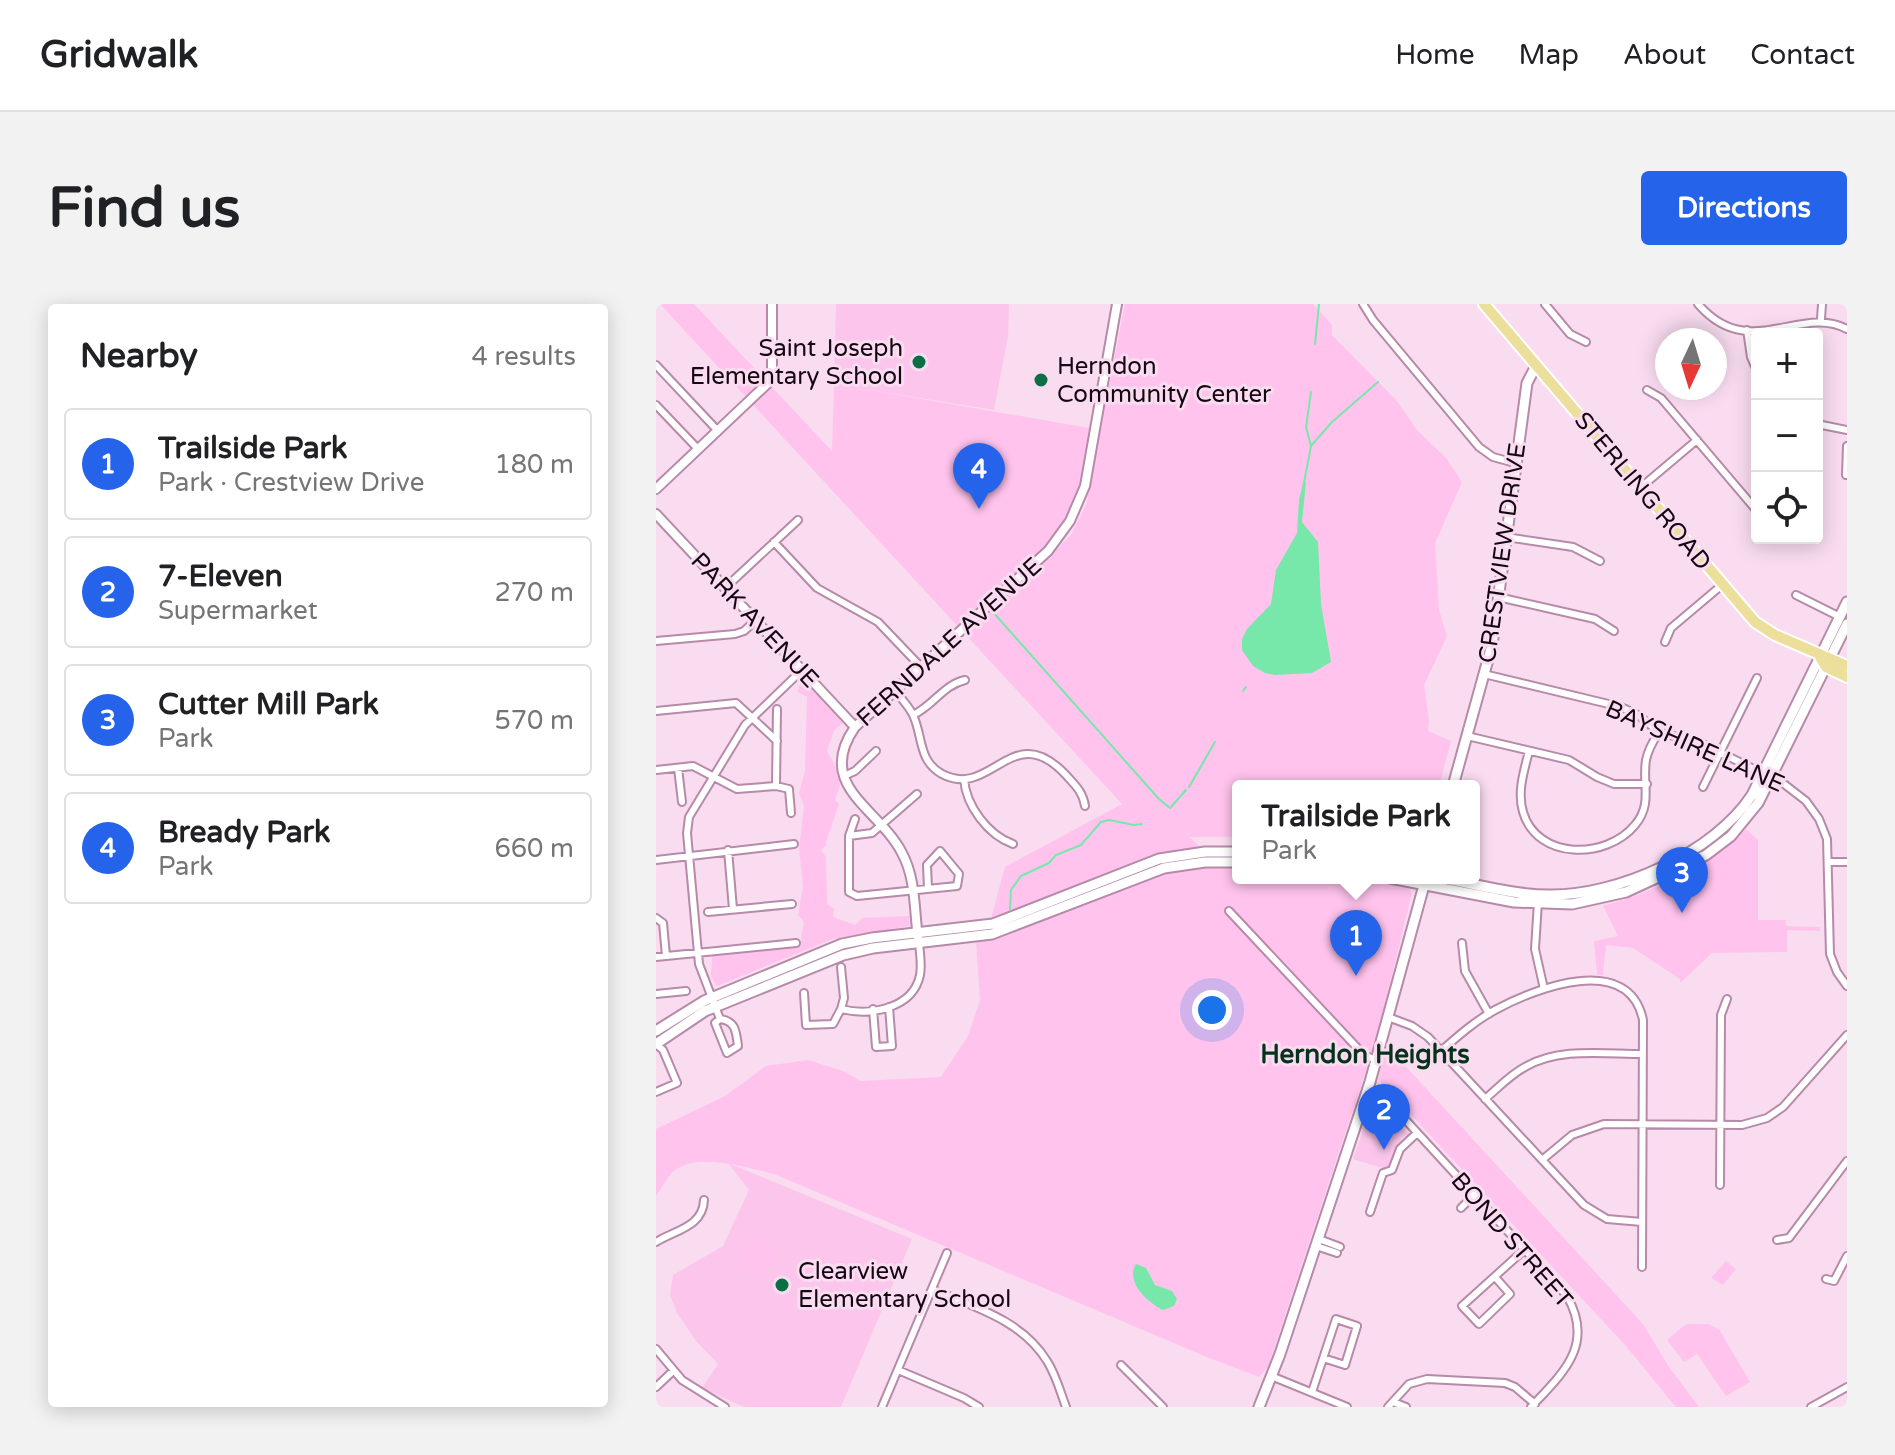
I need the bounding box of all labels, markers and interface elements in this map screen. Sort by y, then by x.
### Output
text: Gridwalk [40,32,198,78]
text: Home [1395,38,1475,72]
text: Map [1519,38,1579,72]
text: About [1623,38,1706,72]
text: Contact [1750,38,1855,72]
button: Directions [1641,171,1847,245]
text: Find us [48,175,240,242]
north arrow [1655,328,1727,400]
map controls [1751,328,1823,544]
button: + [1751,328,1823,400]
place label: Saint Joseph Elementary School [690,334,903,391]
text: Nearby [80,336,198,377]
text: 4 results [471,341,576,372]
place label: Herndon Community Center [1057,352,1272,409]
marker: Saint Joseph Elementary School [910,353,928,371]
marker: Herndon Community Center [1032,371,1050,389]
button: − [1751,400,1823,472]
street label: STERLING ROAD [1568,406,1717,576]
text: Trailside Park [158,430,347,467]
street label: CRESTVIEW DRIVE [1473,441,1532,665]
pin: 4 [953,443,1005,509]
text: 1 [100,449,116,480]
text: 180 m [494,449,574,480]
text: Park · Crestview Drive [158,467,424,498]
button: locate [1751,472,1823,544]
street label: PARK AVENUE [685,547,825,694]
street label: FERNDALE AVENUE [851,552,1048,733]
text: 7-Eleven [158,558,283,595]
text: 2 [100,577,116,608]
text: 270 m [494,577,574,608]
text: Supermarket [158,595,318,626]
text: Cutter Mill Park [158,686,379,723]
street label: BAYSHIRE LANE [1601,694,1789,799]
text: 3 [100,705,116,736]
text: 570 m [494,705,574,736]
text: Park [158,723,214,754]
popup [1232,780,1480,884]
text: Trailside Park [1261,798,1451,835]
text: Bready Park [158,814,330,851]
text: 4 [100,833,116,864]
text: 660 m [494,833,574,864]
text: Park [1261,835,1317,866]
pin: 3 [1656,847,1708,913]
text: Park [158,851,214,882]
pin: 1 [1330,910,1382,976]
your location [1192,990,1232,1030]
district label: Herndon Heights [1260,1039,1470,1070]
pin: 2 [1358,1084,1410,1150]
street label: BOND STREET [1445,1166,1579,1314]
place label: Clearview Elementary School [798,1257,1011,1314]
marker: Clearview Elementary School [773,1276,791,1294]

